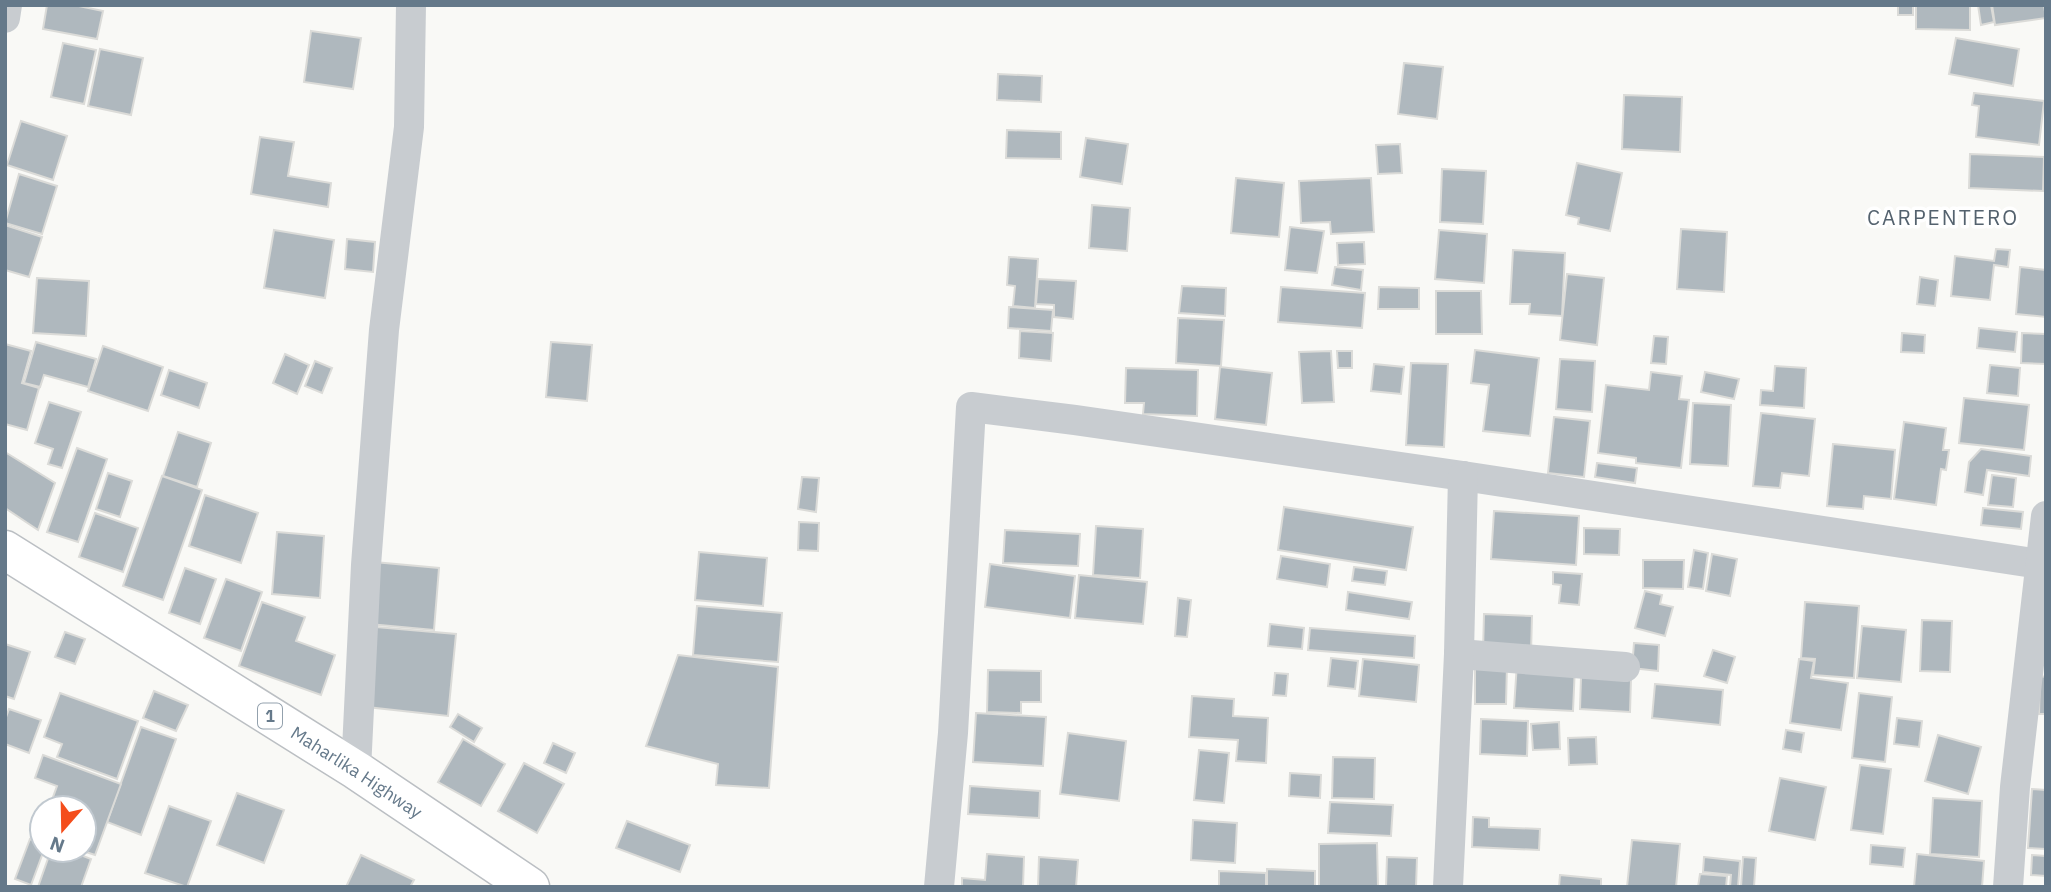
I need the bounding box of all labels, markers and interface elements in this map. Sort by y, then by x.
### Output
district label: CARPENTERO [1867,203,2019,231]
road number: 1 [258,704,282,729]
street label: Maharlika Highway [287,721,427,823]
north arrow [28,794,98,864]
text: N [47,831,68,859]

